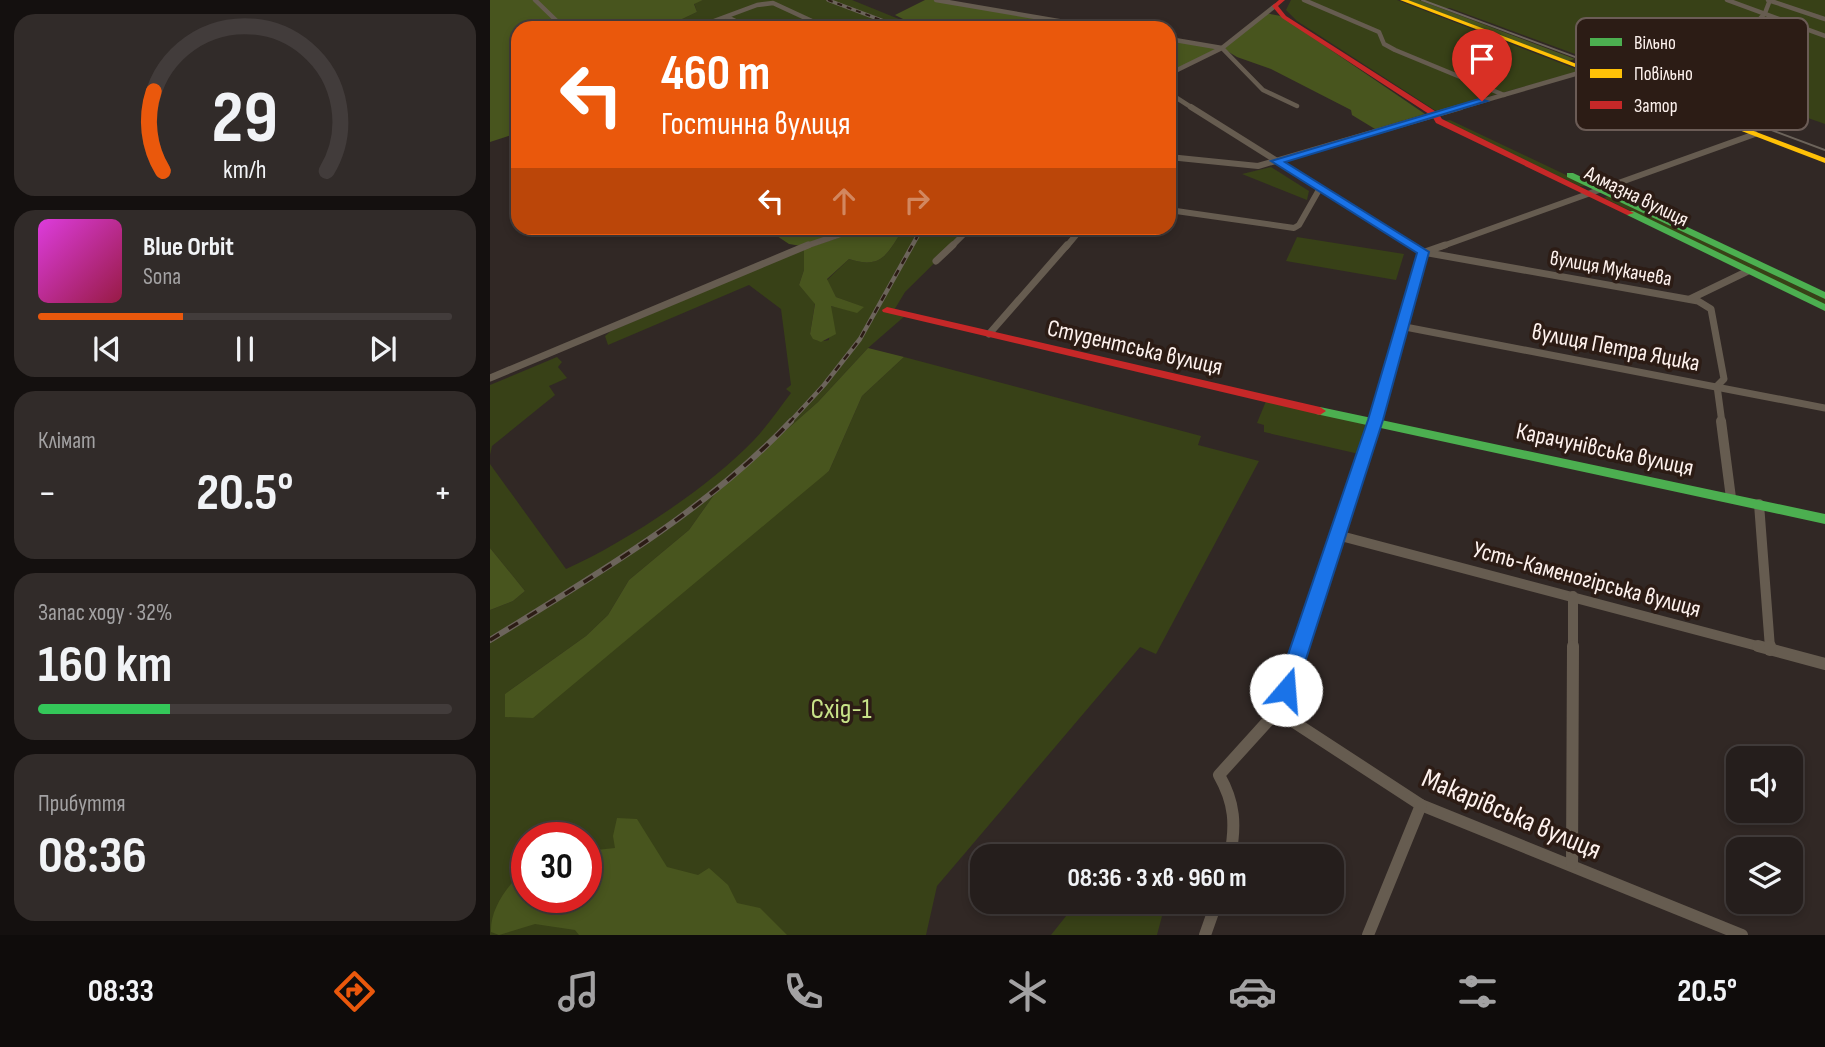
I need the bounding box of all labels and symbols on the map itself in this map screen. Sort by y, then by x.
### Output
legend [1576,18,1808,130]
pin [1452,29,1512,101]
text: Вільно [1634,32,1676,55]
text: Повільно [1634,63,1693,86]
text: Затор [1634,95,1678,118]
street label: Алмазна вулиця [1580,160,1693,232]
street label: вулиця Мукачева [1548,245,1674,292]
street label: Студентська вулиця [1044,313,1225,382]
street label: вулиця Петра Яцика [1529,317,1702,378]
street label: Карачунівська вулиця [1514,417,1696,482]
street label: Усть-Каменогірська вулиця [1470,535,1704,624]
position arrow [1249,653,1323,727]
park label: Схід-1 [810,693,872,726]
street label: Макарівська вулиця [1417,762,1606,867]
speed limit sign: 30 [511,822,602,913]

